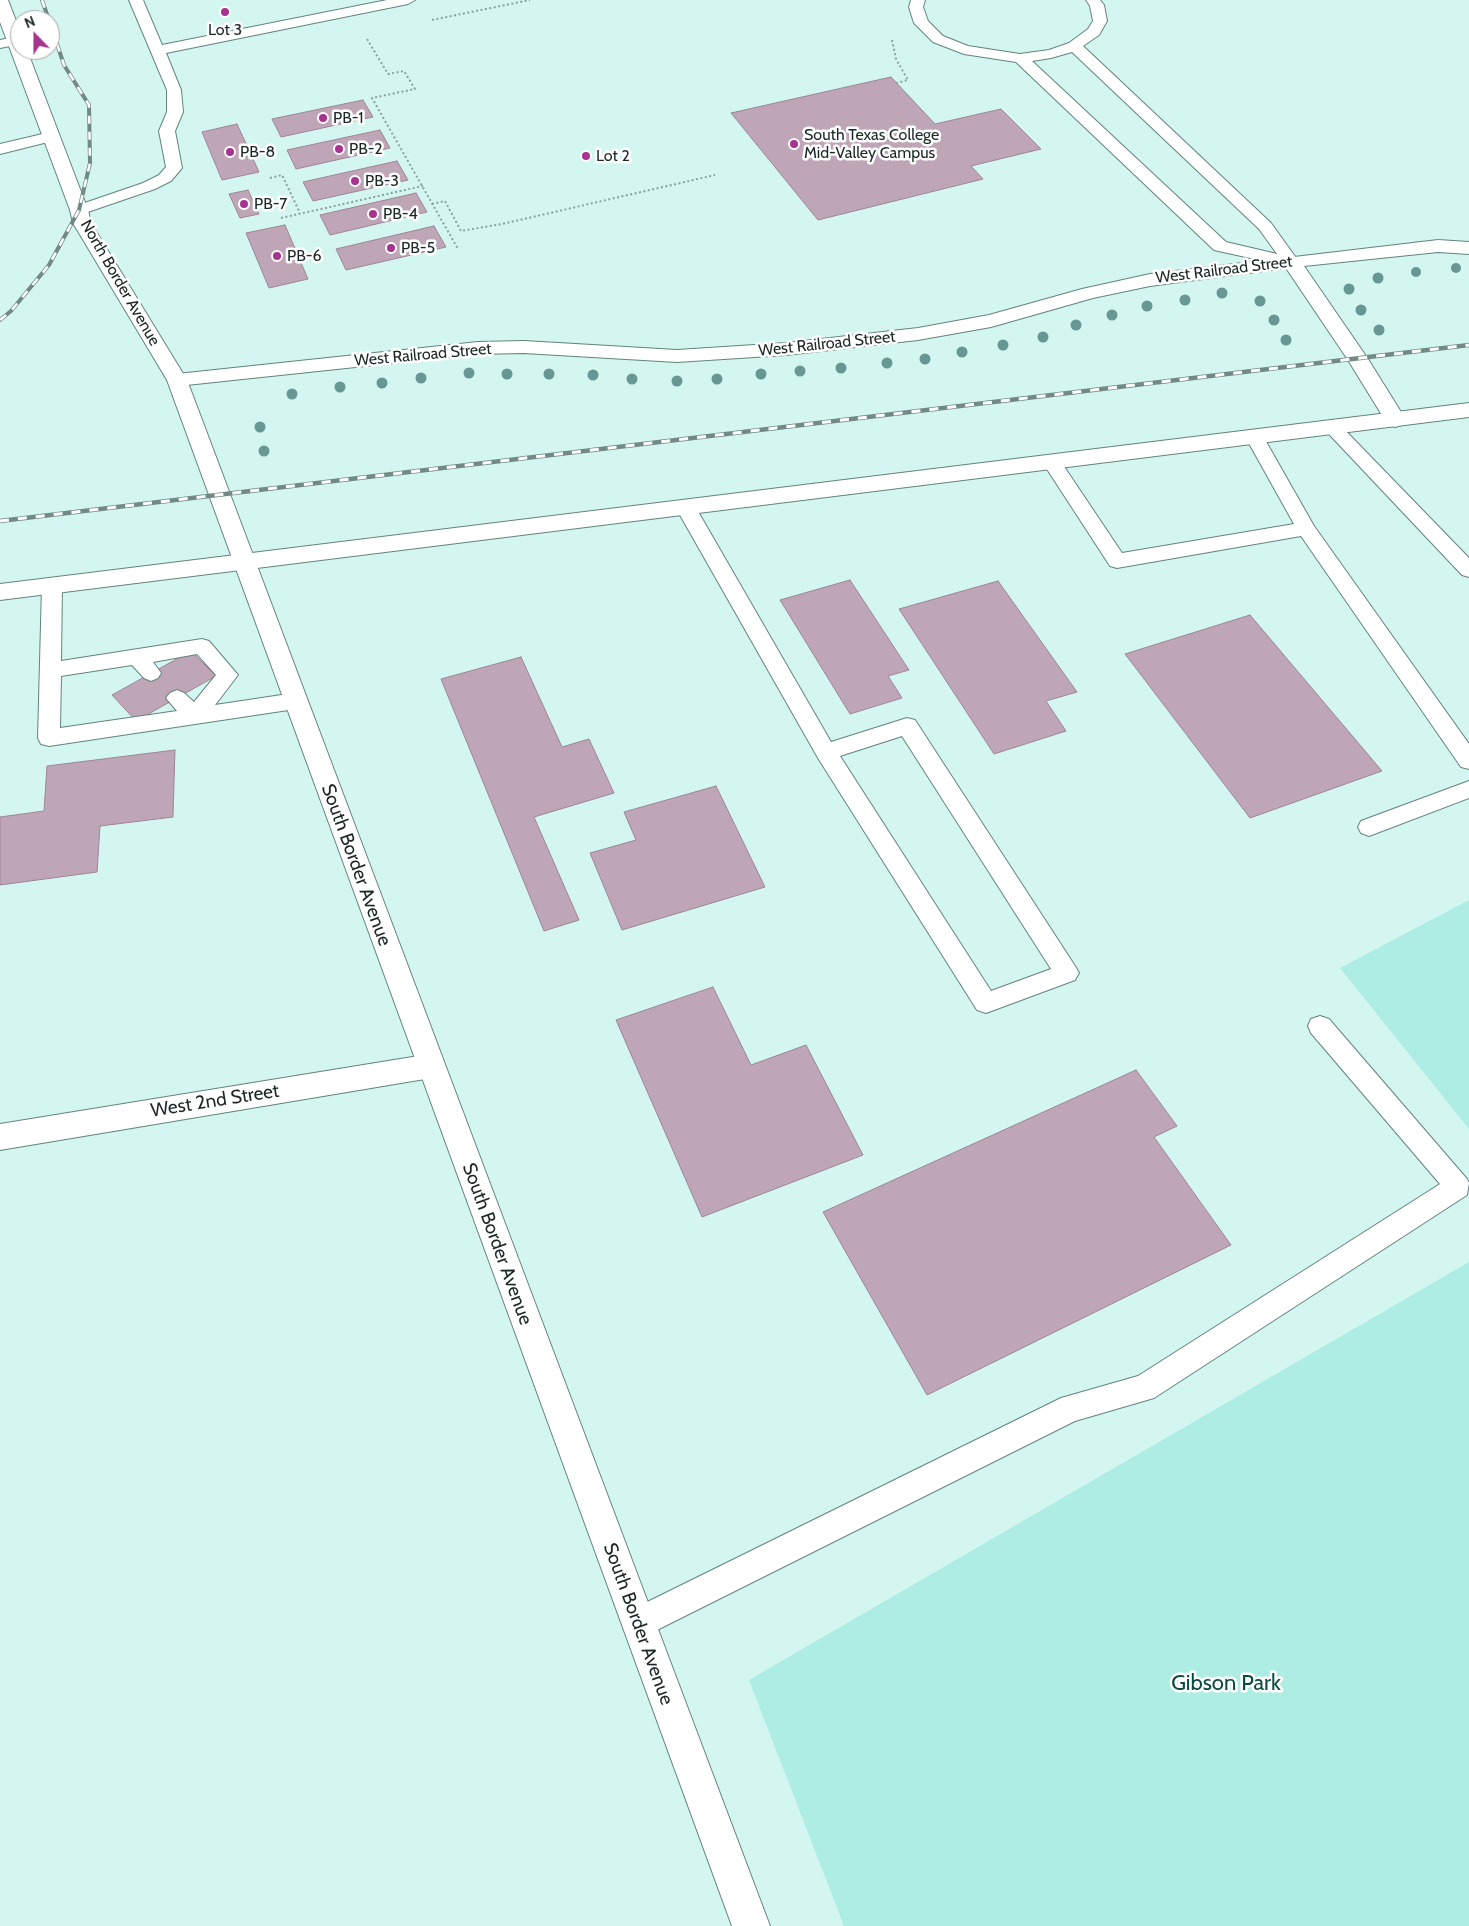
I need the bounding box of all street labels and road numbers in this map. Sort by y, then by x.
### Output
street label: North Border Avenue [76,217,164,349]
street label: West Railroad Street [1155,252,1293,288]
street label: West Railroad Street [758,327,896,361]
street label: West Railroad Street [354,339,492,371]
street label: South Border Avenue [316,781,396,949]
street label: West 2nd Street [149,1080,281,1122]
street label: South Border Avenue [457,1160,537,1328]
street label: South Border Avenue [598,1540,678,1708]

